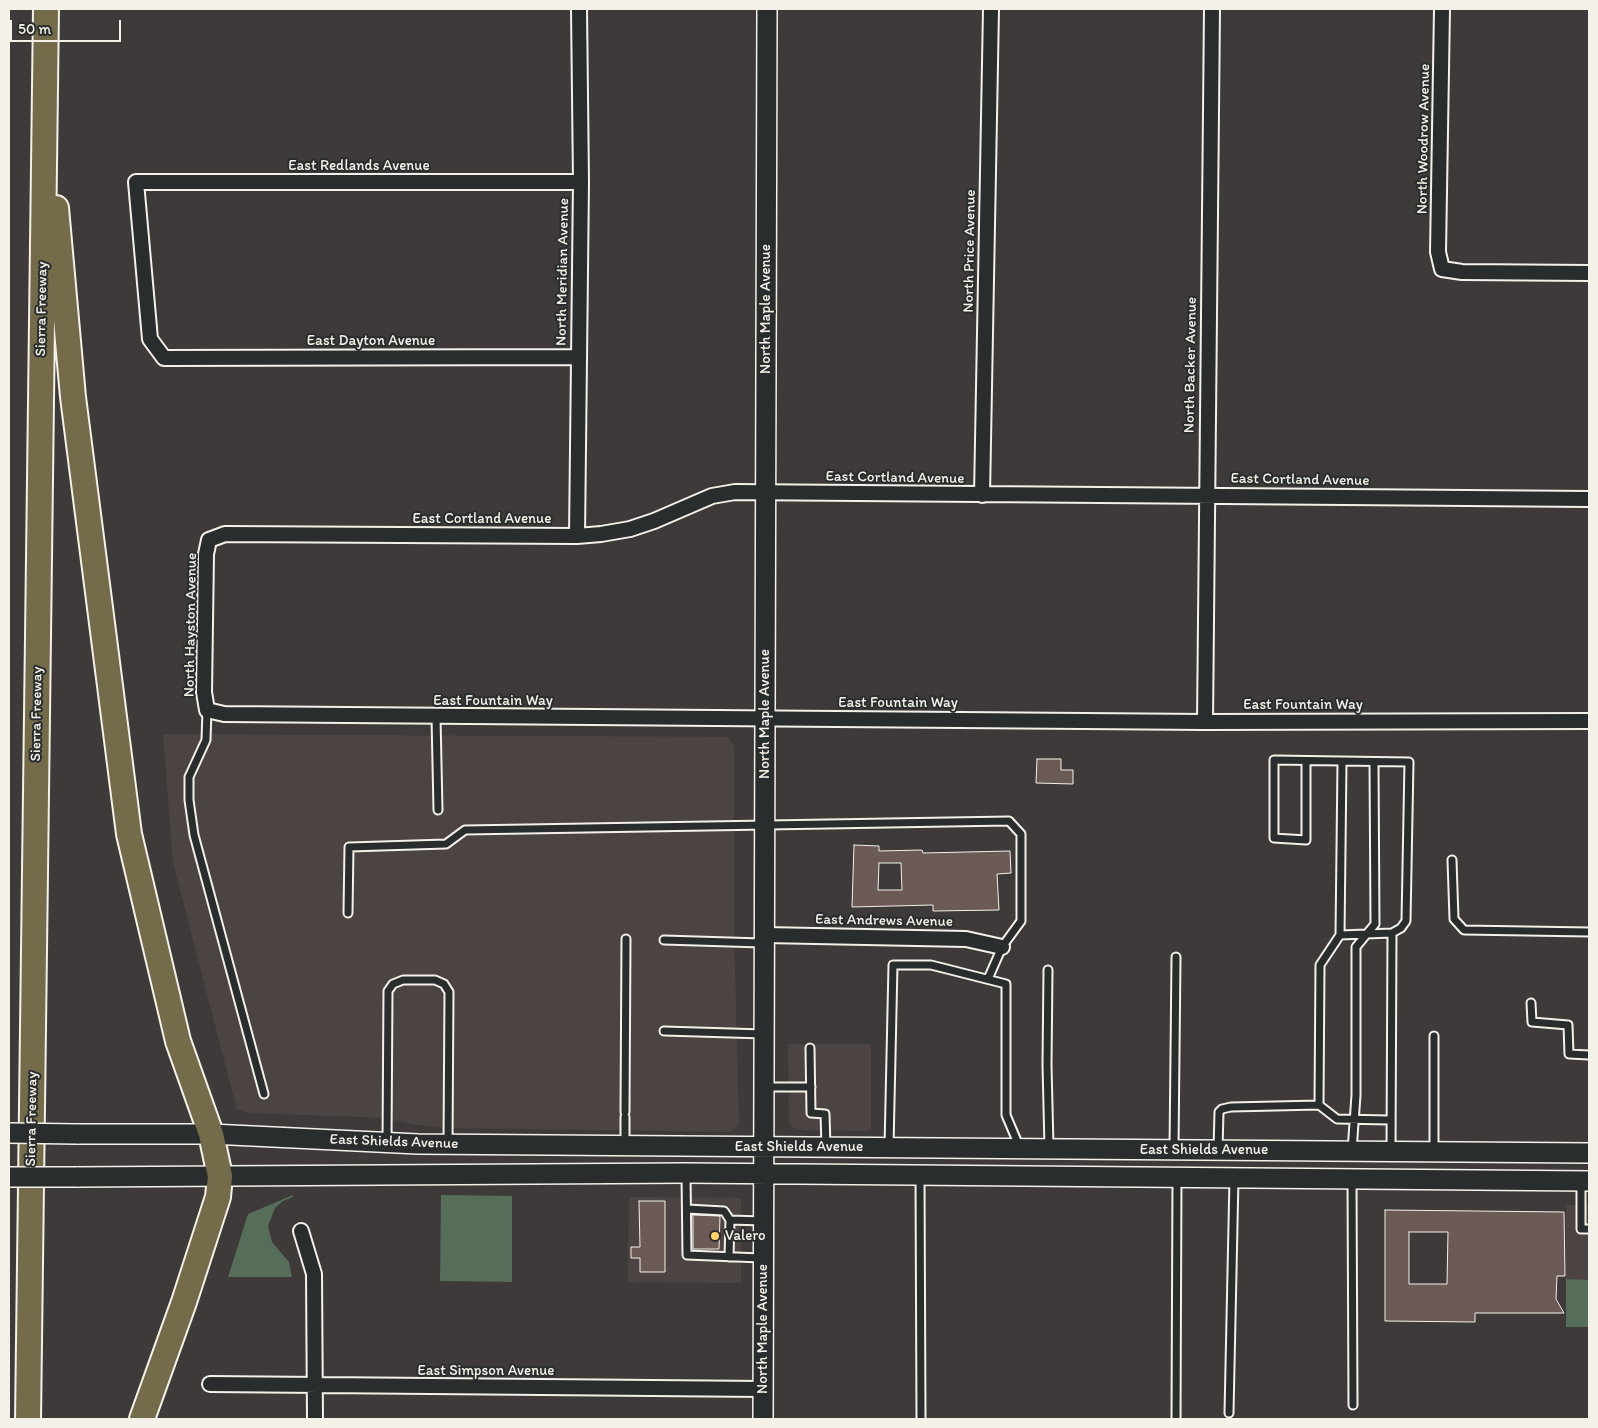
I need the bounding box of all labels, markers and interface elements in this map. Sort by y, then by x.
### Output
scale bar [12,10,124,42]
text: 50 m [18,20,51,38]
street label: North Woodrow Avenue [1414,64,1434,214]
street label: East Redlands Avenue [288,157,430,175]
street label: North Price Avenue [960,189,980,313]
street label: North Meridian Avenue [553,198,573,346]
street label: North Maple Avenue [757,244,775,374]
street label: Sierra Freeway [32,261,52,357]
street label: North Backer Avenue [1181,297,1201,433]
street label: East Dayton Avenue [307,332,435,350]
street label: East Cortland Avenue [825,468,965,488]
street label: East Cortland Avenue [1230,470,1370,490]
street label: East Cortland Avenue [412,510,552,528]
street label: North Hayston Avenue [181,553,201,697]
street label: North Maple Avenue [756,649,774,779]
street label: Sierra Freeway [27,666,47,762]
street label: East Fountain Way [433,692,553,710]
street label: East Fountain Way [838,694,958,712]
street label: East Fountain Way [1243,696,1363,714]
street label: East Andrews Avenue [815,911,953,931]
street label: Sierra Freeway [22,1071,42,1167]
street label: East Shields Avenue [329,1131,459,1153]
street label: East Shields Avenue [735,1138,863,1156]
street label: East Shields Avenue [1140,1141,1268,1159]
place label: Valero [725,1227,766,1245]
marker: Valero [709,1230,721,1242]
street label: North Maple Avenue [754,1264,772,1394]
street label: East Simpson Avenue [417,1362,555,1380]

